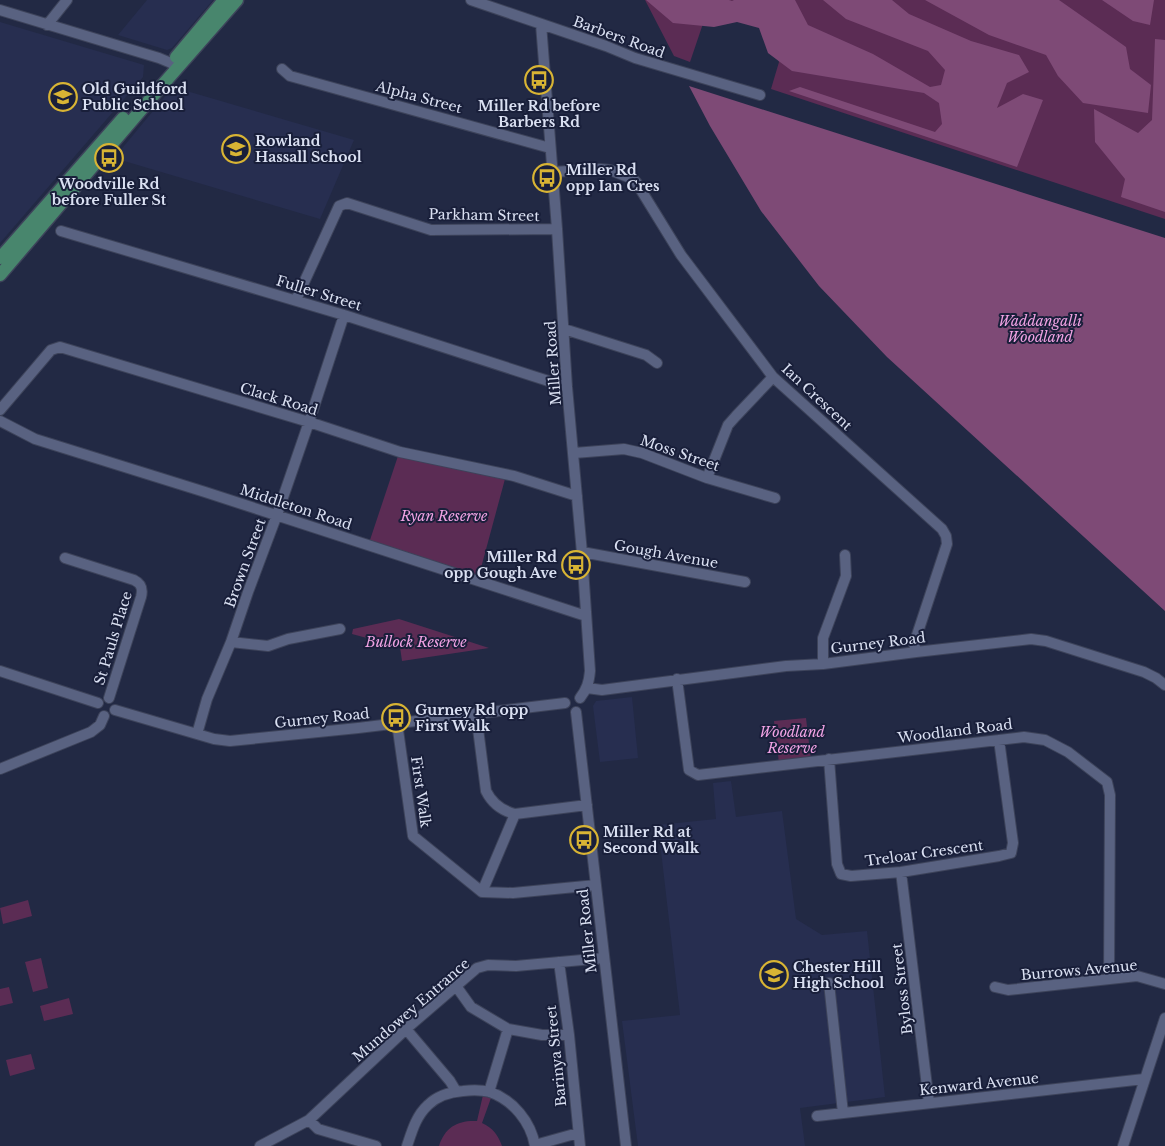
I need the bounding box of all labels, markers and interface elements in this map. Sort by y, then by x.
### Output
street label: Barbers Road [571,12,668,62]
bus stop icon: Miller Rd before Barbers Rd [524,65,554,95]
street label: Alpha Street [373,77,465,117]
place label: Old Guildford Public School [82,80,188,114]
school or university icon: Old Guildford Public School [48,82,78,112]
place label: Miller Rd before Barbers Rd [478,97,600,131]
place label: Rowland Hassall School [255,132,362,166]
school or university icon: Rowland Hassall School [221,134,251,164]
bus stop icon: Woodville Rd before Fuller St [94,143,124,173]
place label: Miller Rd opp Ian Cres [566,161,660,195]
bus stop icon: Miller Rd opp Ian Cres [532,163,562,193]
place label: Woodville Rd before Fuller St [51,175,167,209]
street label: Parkham Street [428,205,540,225]
street label: Fuller Street [274,271,365,315]
park label: Waddangalli Woodland [998,312,1082,346]
street label: Miller Road [541,320,565,406]
street label: Ian Crescent [778,360,857,435]
street label: Clack Road [238,379,321,420]
street label: Moss Street [638,431,723,475]
street label: Middleton Road [238,480,355,534]
park label: Ryan Reserve [400,507,488,525]
street label: Brown Street [220,515,270,610]
street label: Gough Avenue [612,536,720,572]
place label: Miller Rd opp Gough Ave [444,548,557,582]
bus stop icon: Miller Rd opp Gough Ave [561,550,591,580]
street label: St Pauls Place [90,589,136,687]
street label: Gurney Road [829,628,927,658]
park label: Bullock Reserve [364,633,467,651]
place label: Gurney Rd opp First Walk [415,701,528,735]
bus stop icon: Gurney Rd opp First Walk [381,703,411,733]
street label: Gurney Road [274,704,371,732]
street label: Woodland Road [895,715,1014,747]
park label: Woodland Reserve [759,723,825,757]
street label: First Walk [407,755,435,829]
place label: Miller Rd at Second Walk [603,823,700,857]
bus stop icon: Miller Rd at Second Walk [569,825,599,855]
street label: Treloar Crescent [864,836,985,870]
street label: Miller Road [574,887,600,974]
street label: Byloss Street [887,942,917,1036]
street label: Mundowey Entrance [349,954,473,1066]
street label: Burrows Avenue [1020,956,1138,984]
place label: Chester Hill High School [793,958,884,992]
school or university icon: Chester Hill High School [759,960,789,990]
street label: Barinya Street [542,1004,570,1108]
street label: Kenward Avenue [918,1069,1040,1099]

